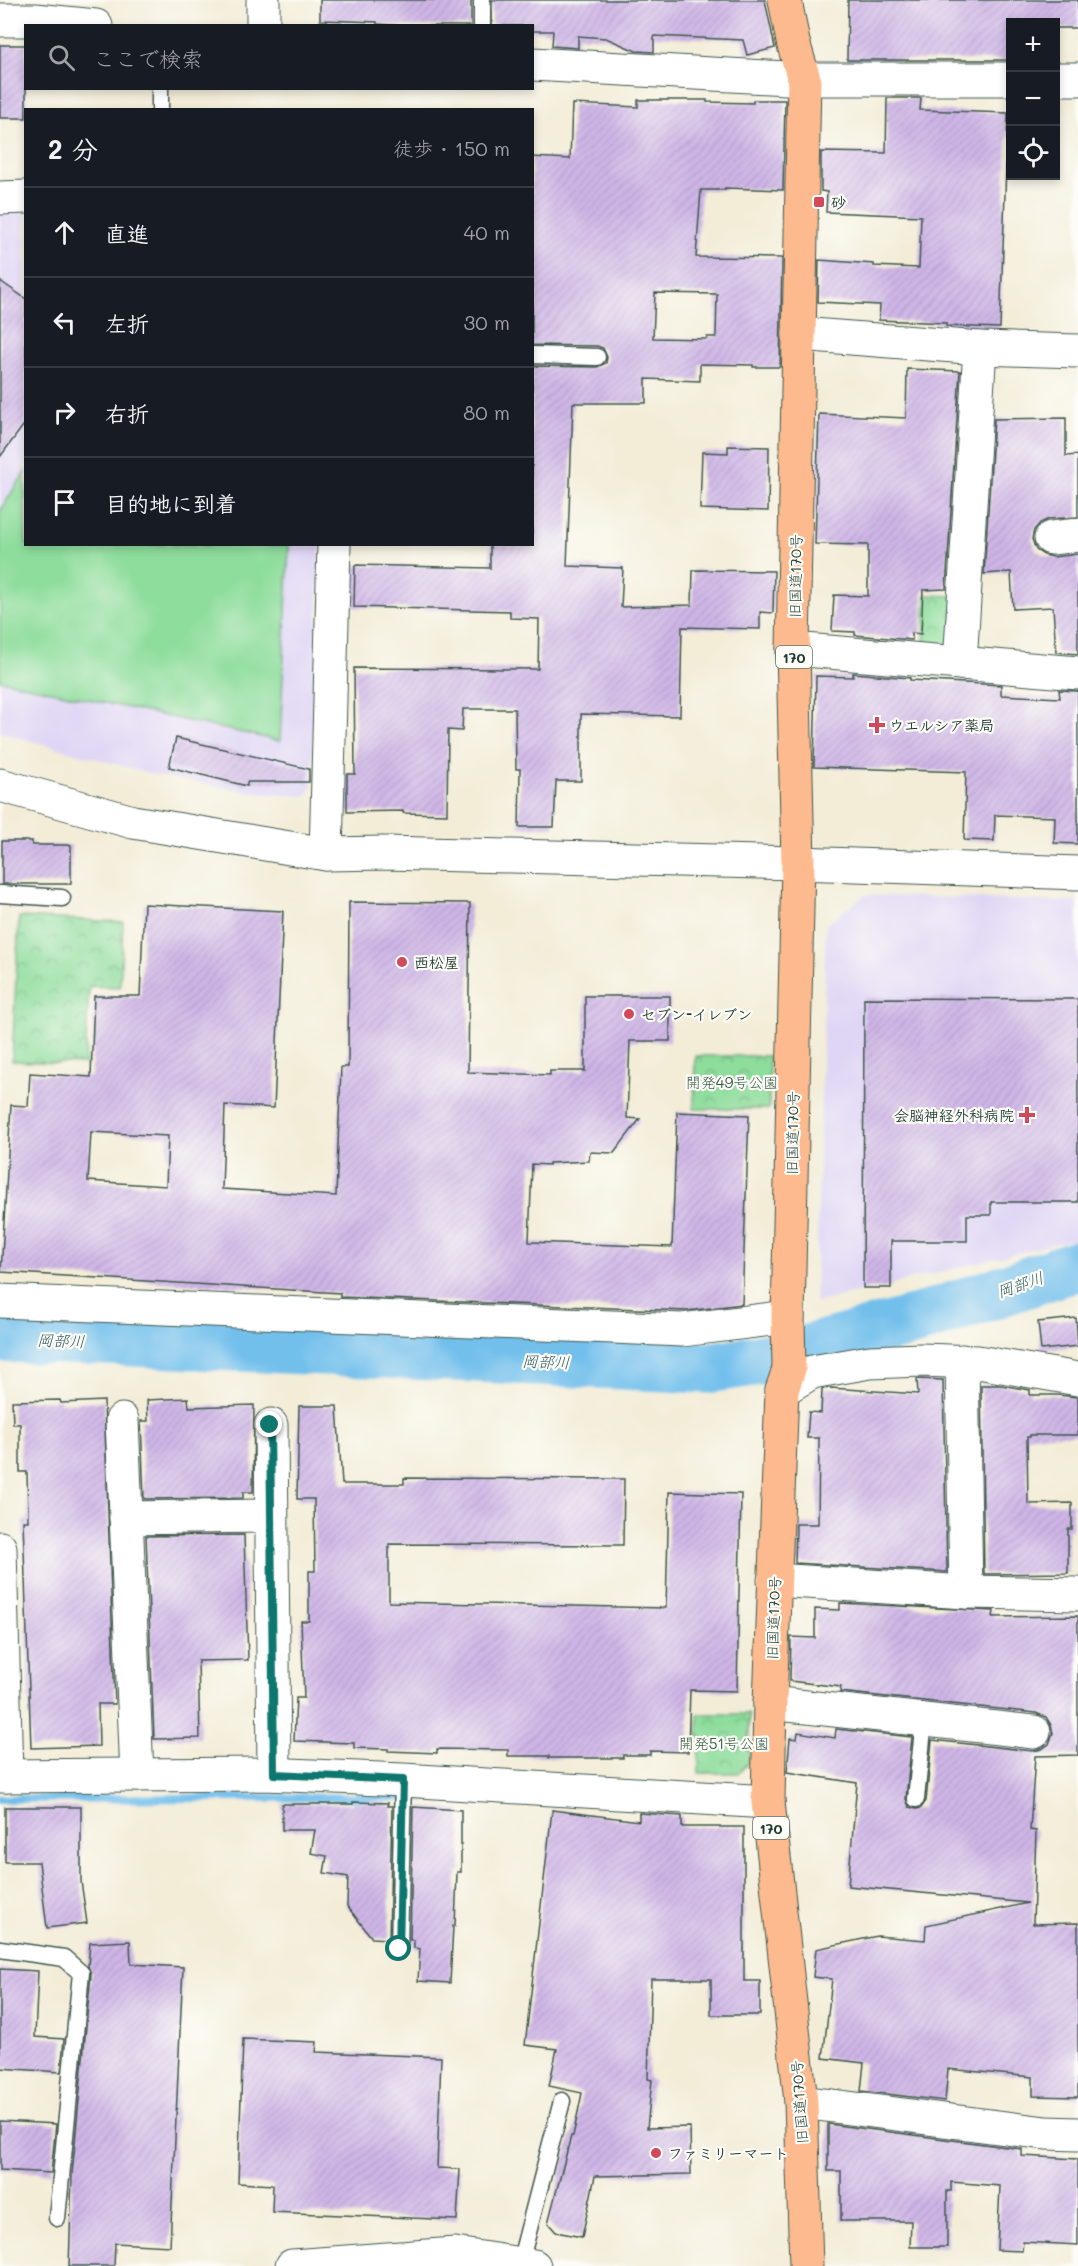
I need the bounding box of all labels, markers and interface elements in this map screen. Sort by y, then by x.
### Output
map controls [1006,18,1060,180]
button: + [1006,18,1060,72]
search box [24,24,534,90]
icon: search [45,41,78,74]
text: ここで検索 [93,44,203,73]
button: − [1006,72,1060,126]
button: locate [1006,126,1060,180]
text: 2 分 [48,132,98,166]
text: 徒歩 · 150 m [393,135,510,161]
place label: 砂 [831,192,846,212]
marker: 砂 [812,195,826,209]
icon: ahead [48,216,81,249]
text: 直進 [105,219,149,248]
text: 40 m [464,219,510,245]
icon: left [48,306,81,339]
text: 左折 [105,309,149,338]
text: 30 m [464,309,510,335]
icon: right [48,396,81,429]
text: 右折 [105,399,149,428]
text: 80 m [463,399,510,425]
icon: arrive [48,486,81,519]
text: 目的地に到着 [105,489,237,518]
street label: 旧国道170号 [784,534,806,618]
road number: 170 [776,646,812,668]
place label: ウエルシア薬局 [889,715,994,735]
marker: ウエルシア薬局 [870,718,884,732]
place label: 西松屋 [414,952,459,972]
marker: 西松屋 [395,955,409,969]
place label: セブン-イレブン [641,1004,752,1024]
marker: セブン-イレブン [622,1007,636,1021]
park label: 開発49号公園 [686,1072,778,1092]
street label: 旧国道170号 [781,1091,803,1175]
place label: 会脳神経外科病院 [894,1105,1014,1125]
marker: 会脳神経外科病院 [1018,1106,1036,1124]
water label: 岡部川 [994,1266,1046,1302]
water label: 岡部川 [37,1329,85,1351]
water label: 岡部川 [522,1350,570,1372]
route end [256,1411,282,1437]
street label: 旧国道170号 [762,1576,784,1660]
park label: 開発51号公園 [679,1733,769,1753]
road number: 170 [753,1817,789,1839]
route start [385,1935,411,1961]
street label: 旧国道170号 [786,2059,812,2145]
place label: ファミリーマート [668,2143,789,2163]
marker: ファミリーマート [649,2146,663,2160]

